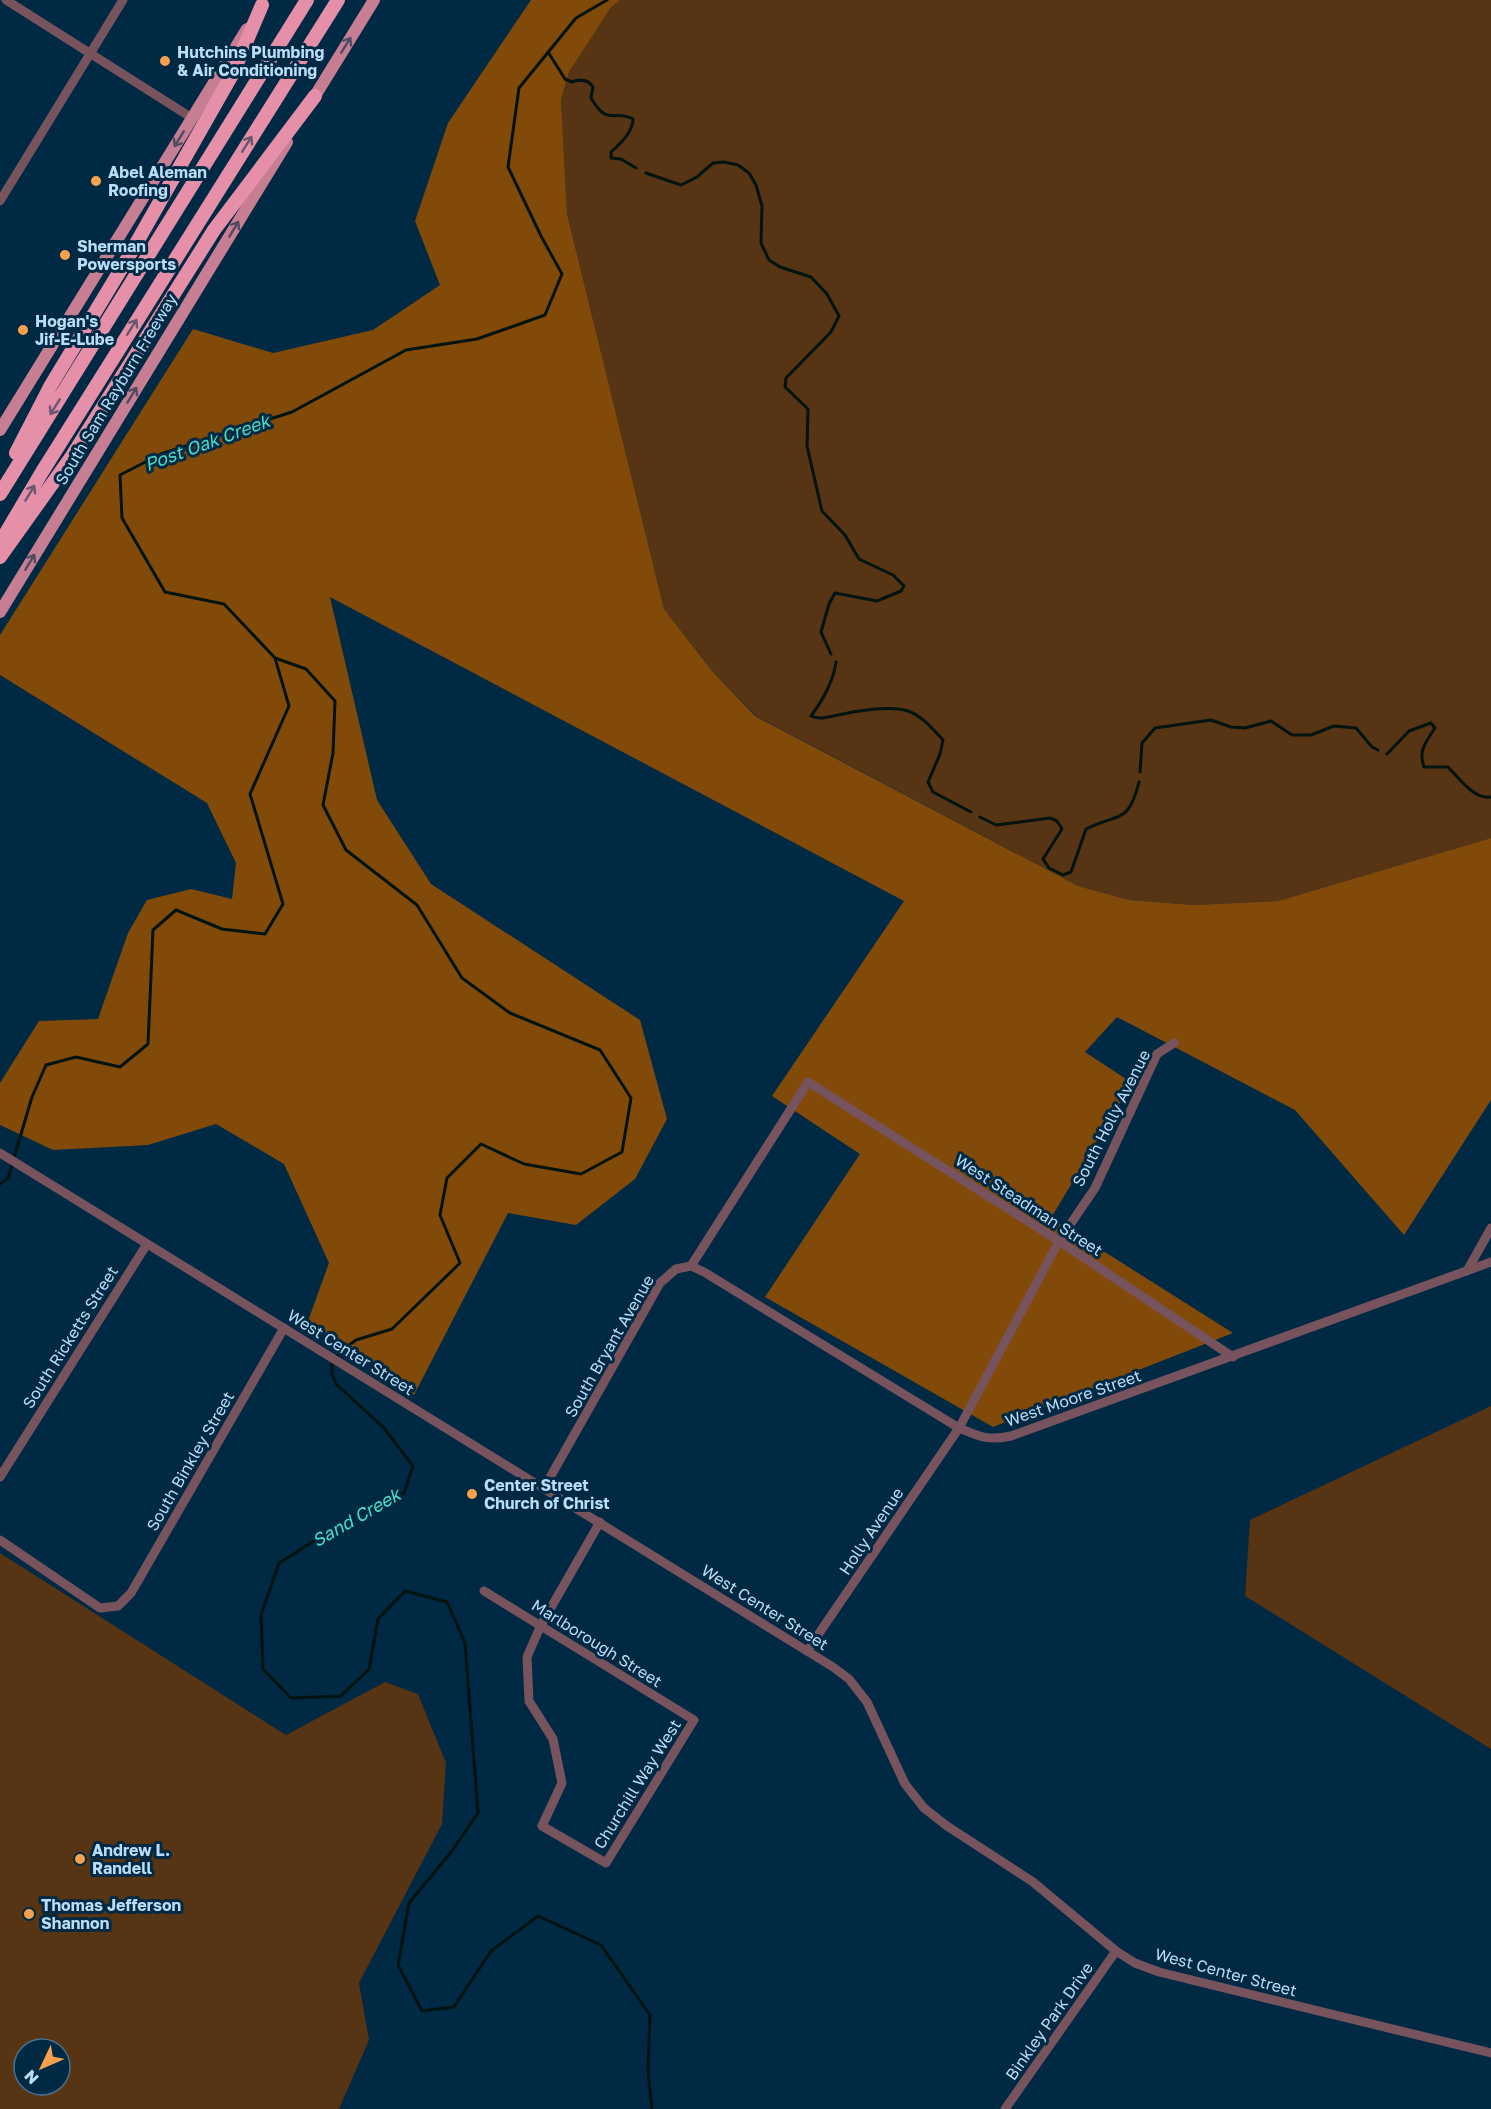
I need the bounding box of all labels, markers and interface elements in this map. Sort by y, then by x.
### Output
one-way arrow [341,37,353,54]
place label: Hutchins Plumbing & Air Conditioning [177,42,324,80]
marker: Hutchins Plumbing & Air Conditioning [158,54,172,68]
one-way arrow [173,130,185,147]
one-way arrow [242,136,254,153]
place label: Abel Aleman Roofing [108,162,207,200]
marker: Abel Aleman Roofing [89,174,103,188]
one-way arrow [228,221,240,238]
place label: Sherman Powersports [77,236,176,274]
marker: Sherman Powersports [58,248,72,262]
street label: South Sam Rayburn Freeway [51,290,181,488]
place label: Hogan's Jif-E-Lube [35,311,114,349]
one-way arrow [127,319,139,336]
marker: Hogan's Jif-E-Lube [16,323,30,337]
one-way arrow [127,387,139,404]
one-way arrow [48,398,60,415]
water label: Post Oak Creek [141,408,274,475]
one-way arrow [24,485,36,502]
one-way arrow [25,554,37,571]
street label: South Holly Avenue [1068,1046,1154,1190]
street label: West Steadman Street [952,1150,1106,1260]
street label: South Ricketts Street [18,1262,122,1412]
street label: South Bryant Avenue [560,1271,658,1421]
street label: West Center Street [284,1305,418,1399]
street label: West Moore Street [1002,1365,1144,1431]
street label: South Binkley Street [142,1388,238,1534]
place label: Center Street Church of Christ [484,1475,610,1513]
water label: Sand Creek [308,1482,406,1551]
street label: Holly Avenue [834,1483,908,1579]
marker: Center Street Church of Christ [465,1487,479,1501]
street label: West Center Street [698,1560,832,1654]
street label: Marlborough Street [528,1595,666,1691]
street label: Churchill Way West [589,1716,685,1852]
place label: Andrew L. Randell [92,1840,170,1878]
marker: Andrew L. Randell [73,1852,87,1866]
place label: Thomas Jefferson Shannon [41,1895,181,1933]
marker: Thomas Jefferson Shannon [22,1907,36,1921]
street label: West Center Street [1153,1943,1299,2001]
street label: Binkley Park Drive [1001,1958,1097,2084]
north arrow [12,2037,72,2097]
text: N [20,2066,43,2089]

